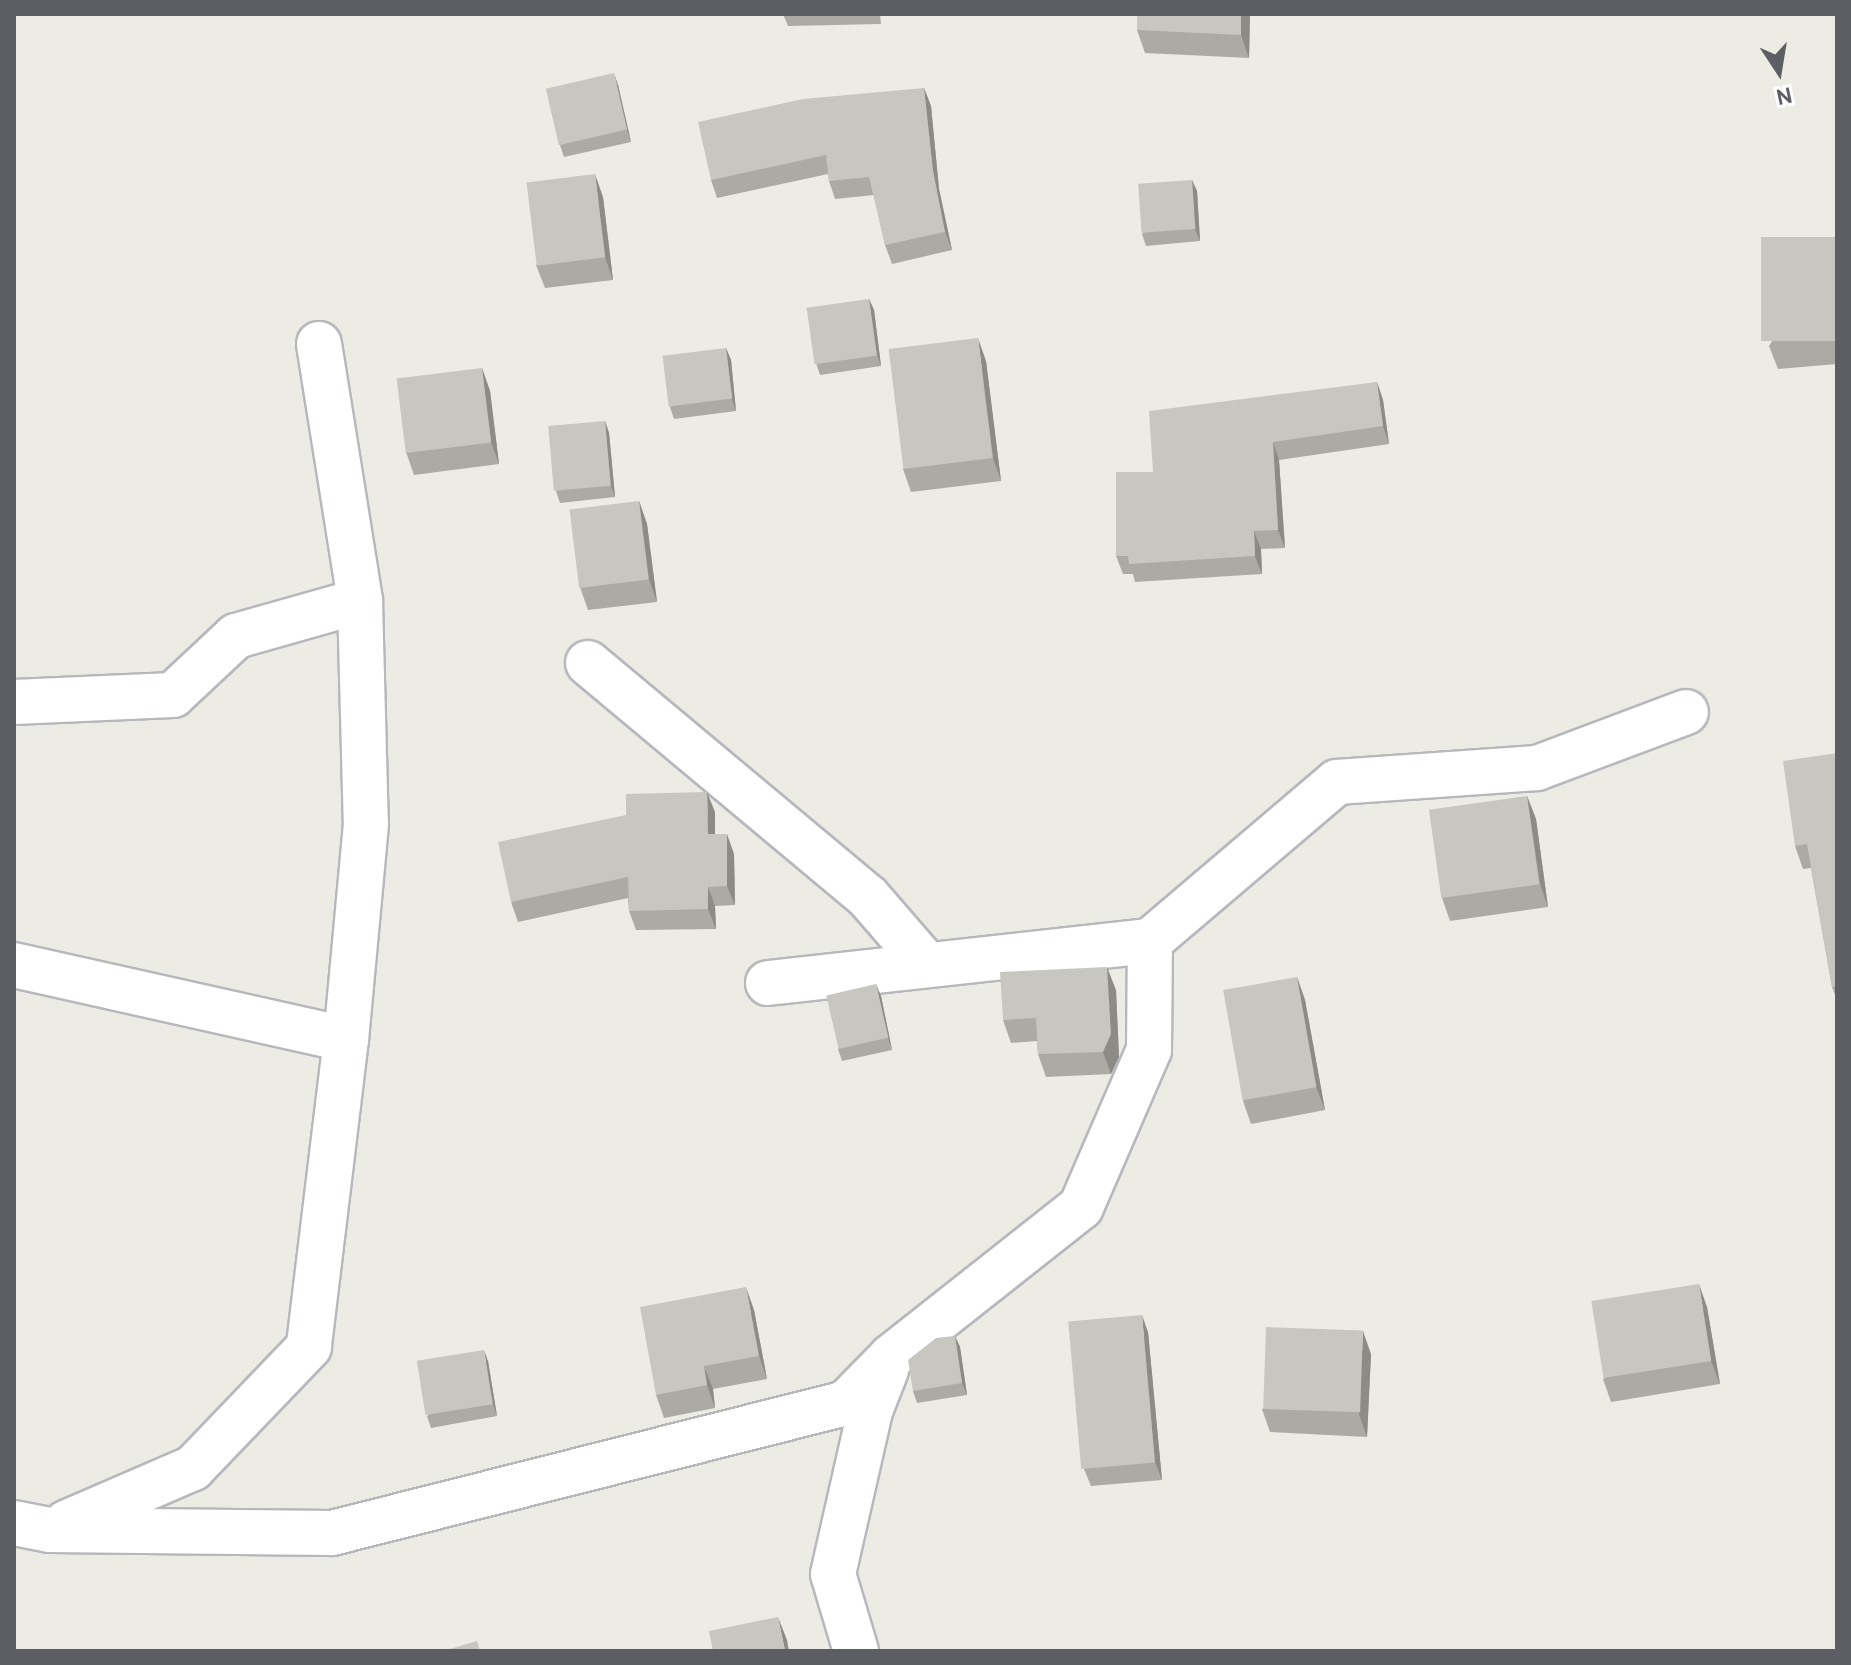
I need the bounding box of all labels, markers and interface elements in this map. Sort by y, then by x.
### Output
north arrow [1739,32,1819,112]
text: N [1774,81,1795,111]

